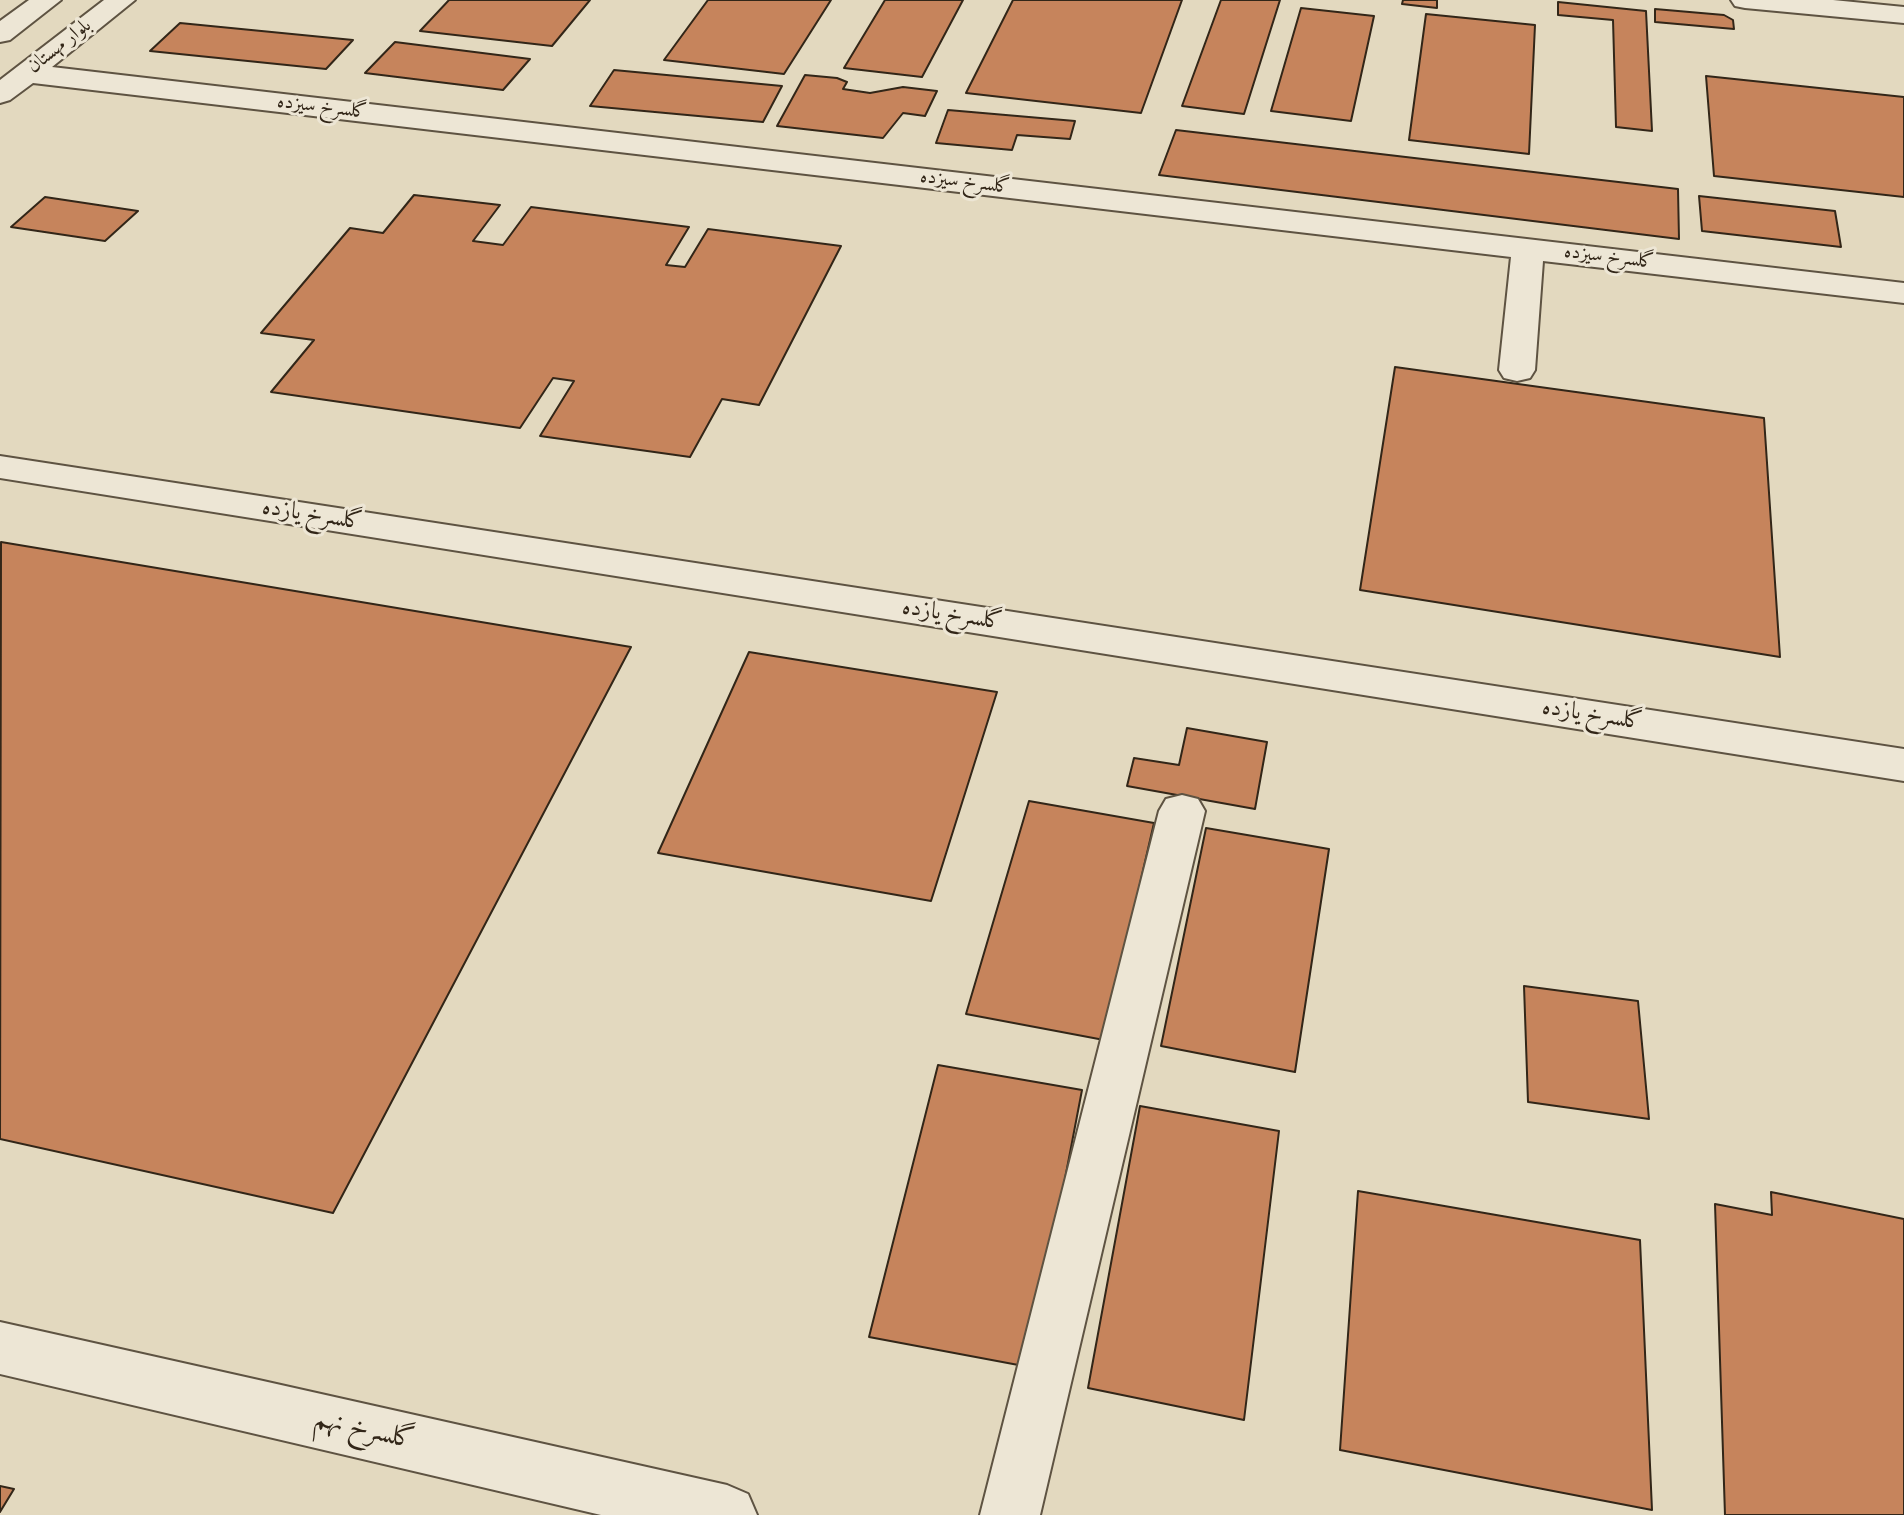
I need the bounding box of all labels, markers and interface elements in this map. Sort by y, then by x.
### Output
street label: بلوار مهستان [23,15,97,79]
street label: گلسرخ سیزده [276,91,368,125]
street label: گلسرخ سیزده [919,166,1011,200]
street label: گلسرخ سیزده [1563,241,1655,275]
street label: گلسرخ یازده [260,494,364,538]
street label: گلسرخ یازده [900,594,1004,638]
street label: گلسرخ یازده [1540,694,1644,738]
street label: گلسرخ نهم [311,1403,417,1459]

